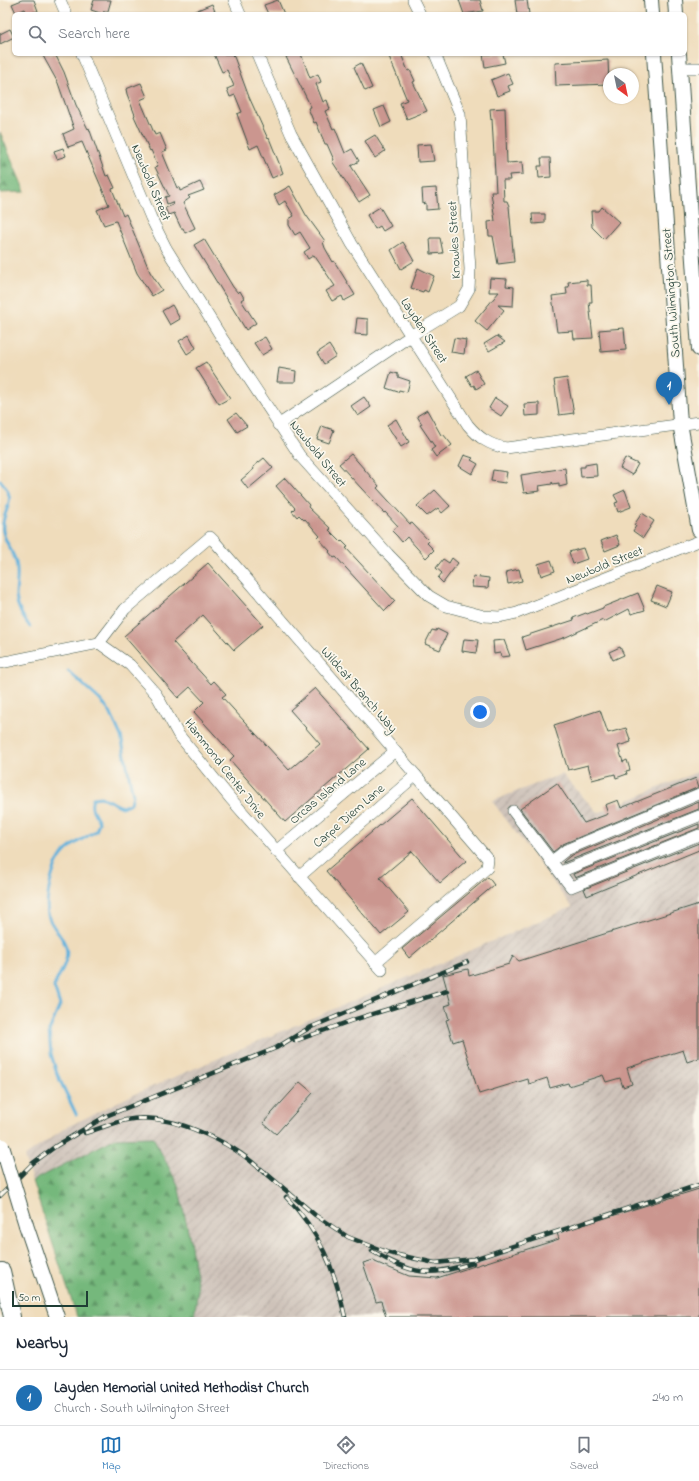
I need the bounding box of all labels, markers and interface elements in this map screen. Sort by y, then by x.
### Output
search box [12,12,687,56]
icon: search [26,23,48,45]
text: Search here [58,23,130,45]
north arrow [603,68,639,104]
street label: Newbold Street [126,141,176,224]
street label: Knowles Street [443,200,466,280]
street label: South Wilmington Street [657,227,686,358]
street label: Layden Street [395,294,452,369]
pin: 1 [656,372,682,405]
street label: Newbold Street [285,416,351,492]
street label: Newbold Street [563,541,647,589]
street label: Wildcat Branch Way [315,643,402,738]
your location [470,702,490,722]
street label: Hammond Center Drive [180,715,270,823]
street label: Orcas Island Lane [285,753,371,829]
street label: Carpe Diem Lane [309,780,389,853]
scale bar [12,1289,88,1308]
text: 50 m [18,1290,40,1306]
text: Nearby [16,1331,68,1356]
text: Layden Memorial United Methodist Church [54,1377,309,1399]
text: 1 [27,1388,31,1407]
text: 240 m [652,1388,683,1407]
text: Church · South Wilmington Street [54,1399,230,1418]
tab: Map [100,1434,122,1474]
tab: Directions [323,1434,369,1474]
tab: Saved [570,1434,599,1474]

